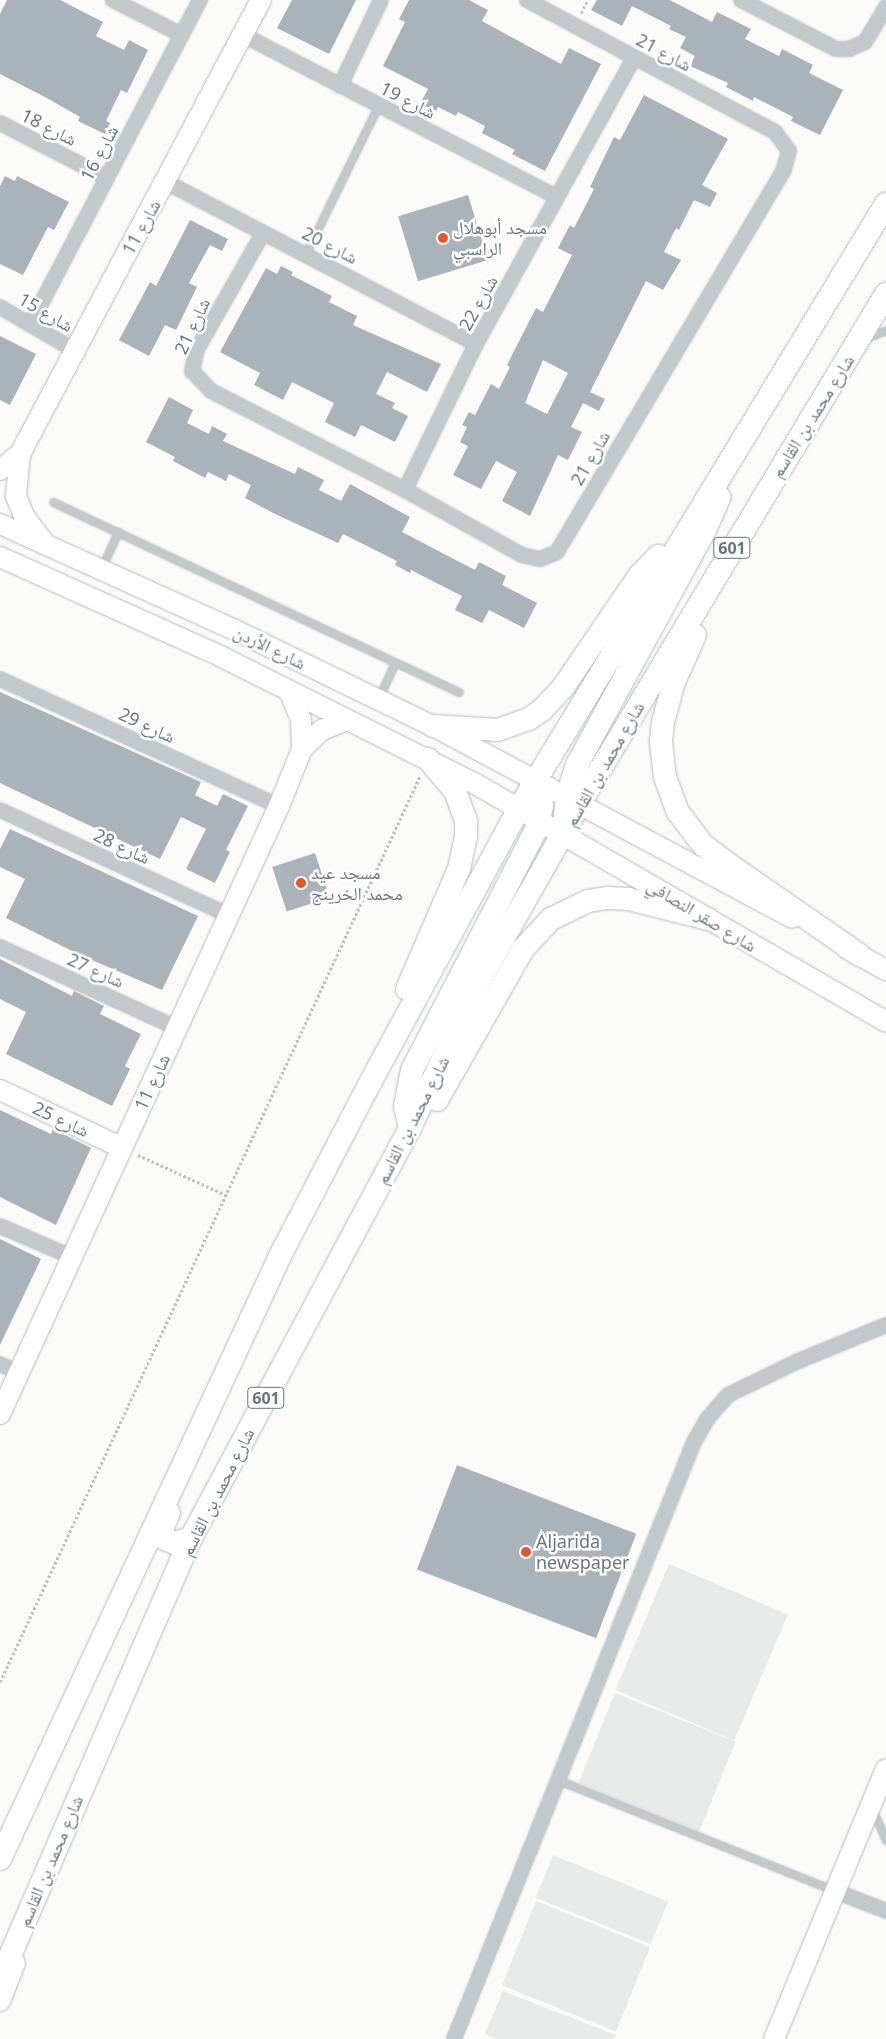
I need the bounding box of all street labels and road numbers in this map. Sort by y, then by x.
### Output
street label: شارع 21 [633,28,695,76]
street label: شارع 19 [377,77,439,123]
street label: شارع 18 [18,104,80,150]
street label: شارع 16 [75,122,123,184]
street label: شارع 11 [117,196,165,258]
street label: شارع 20 [299,222,361,268]
street label: شارع 22 [454,272,502,334]
street label: شارع 15 [15,288,77,336]
street label: شارع 21 [170,294,214,358]
street label: شارع محمد بن القاسم [766,351,858,481]
street label: شارع 21 [566,427,614,489]
road number: 601 [713,534,751,562]
street label: شارع الأردن [230,620,310,674]
street label: شارع محمد بن القاسم [559,698,649,830]
street label: شارع 29 [115,703,179,747]
street label: شارع 28 [90,824,154,868]
street label: شارع صقر النصافي [643,874,761,956]
street label: شارع 27 [64,948,128,992]
street label: شارع 11 [130,1050,174,1114]
street label: شارع محمد بن القاسم [370,1052,454,1188]
street label: شارع 25 [29,1097,93,1141]
road number: 601 [247,1385,285,1412]
street label: شارع محمد بن القاسم [175,1424,259,1560]
street label: شارع محمد بن القاسم [13,1792,87,1930]

